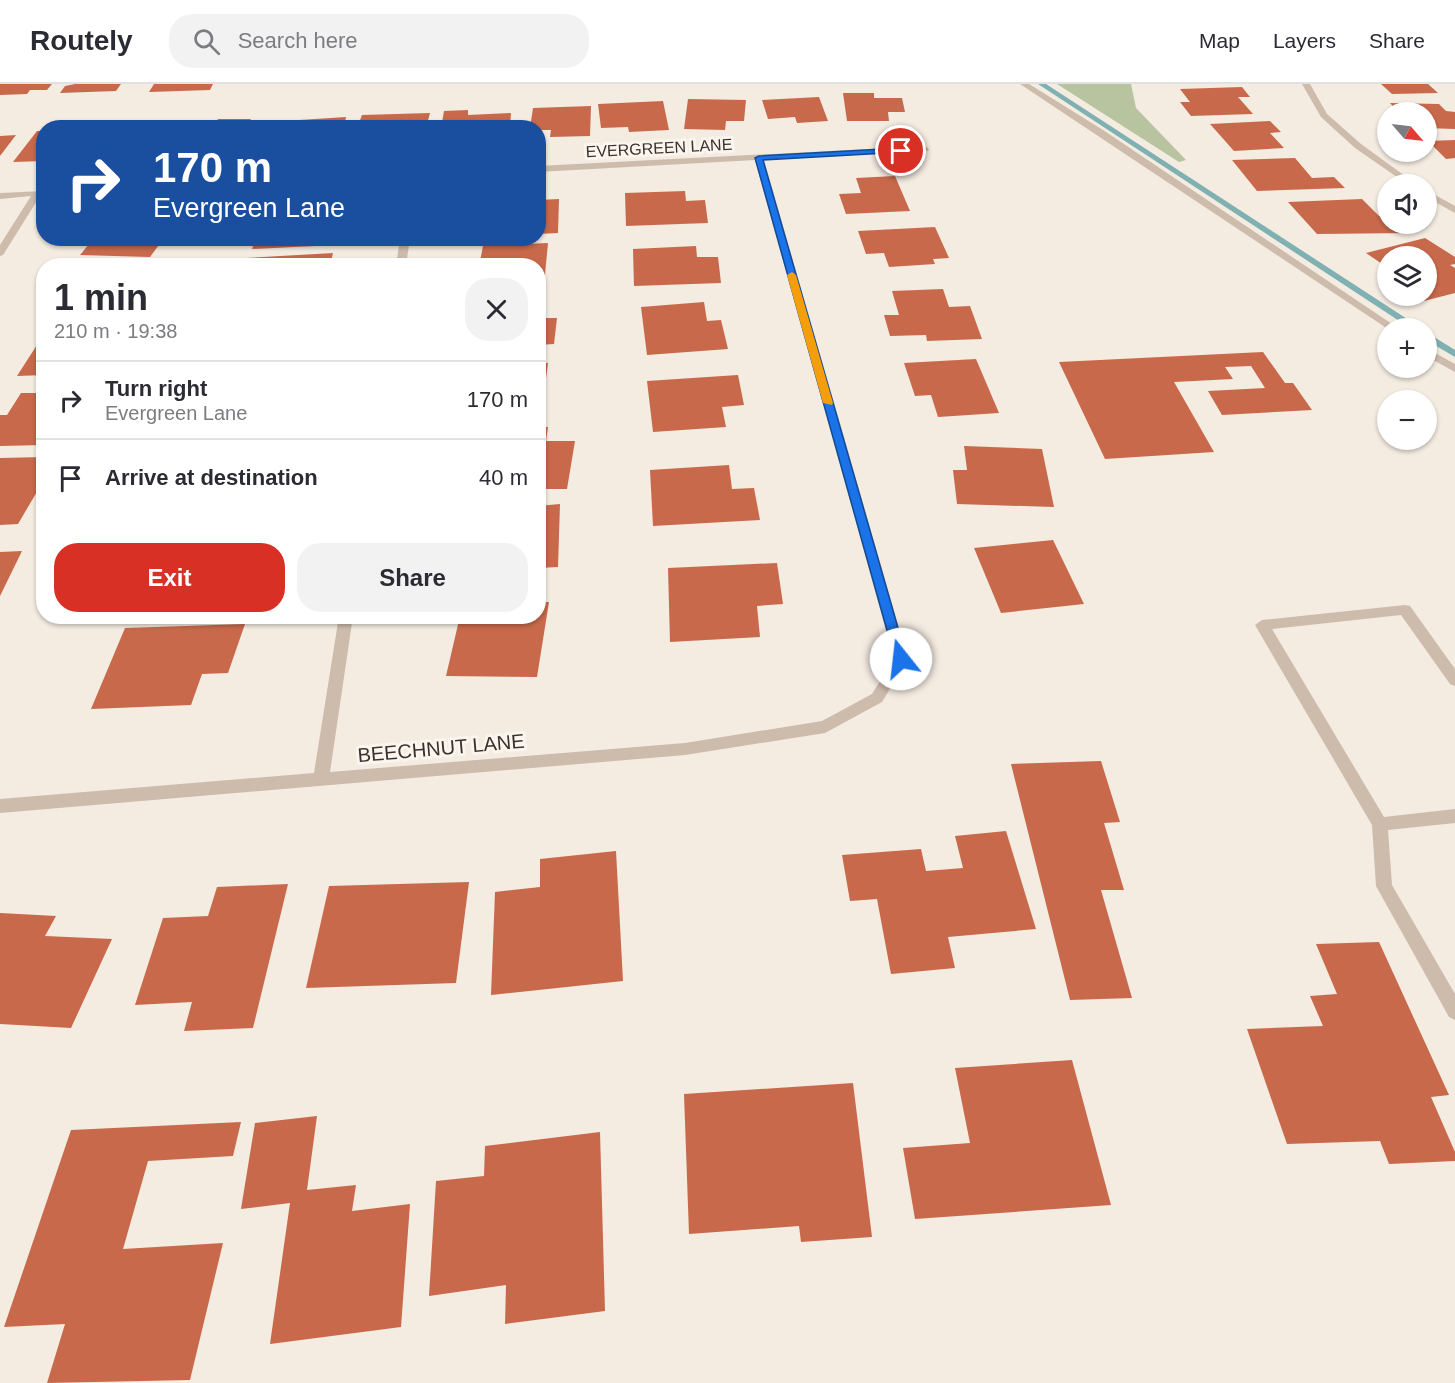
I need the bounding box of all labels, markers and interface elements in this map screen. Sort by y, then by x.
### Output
search box [169,14,589,68]
text: Routely [30,25,133,56]
icon: search [190,25,223,58]
text: Search here [238,28,358,53]
text: Map [1199,29,1240,52]
text: Layers [1273,29,1336,52]
text: Share [1369,29,1425,52]
north arrow [1377,102,1437,162]
map controls [1377,102,1437,450]
pin [875,125,926,176]
icon: arrive [884,134,917,167]
street label: EVERGREEN LANE [585,136,733,160]
icon: right [54,144,132,222]
text: 170 m [153,144,272,191]
button: sound [1377,174,1437,234]
text: Evergreen Lane [153,193,345,223]
button: layers [1377,246,1437,306]
text: 1 min [54,277,148,318]
button: close [465,278,528,341]
button: + [1377,318,1437,378]
text: 210 m · 19:38 [54,320,177,342]
text: Turn right [105,376,207,401]
icon: right [54,384,87,417]
text: 170 m [467,387,528,412]
button: − [1377,390,1437,450]
text: Evergreen Lane [105,402,247,424]
icon: arrive [54,462,87,495]
text: Arrive at destination [105,465,318,490]
text: 40 m [479,465,528,490]
button: Exit [54,543,285,612]
button: Share [297,543,528,612]
position arrow [869,627,933,691]
street label: BEECHNUT LANE [357,730,525,766]

